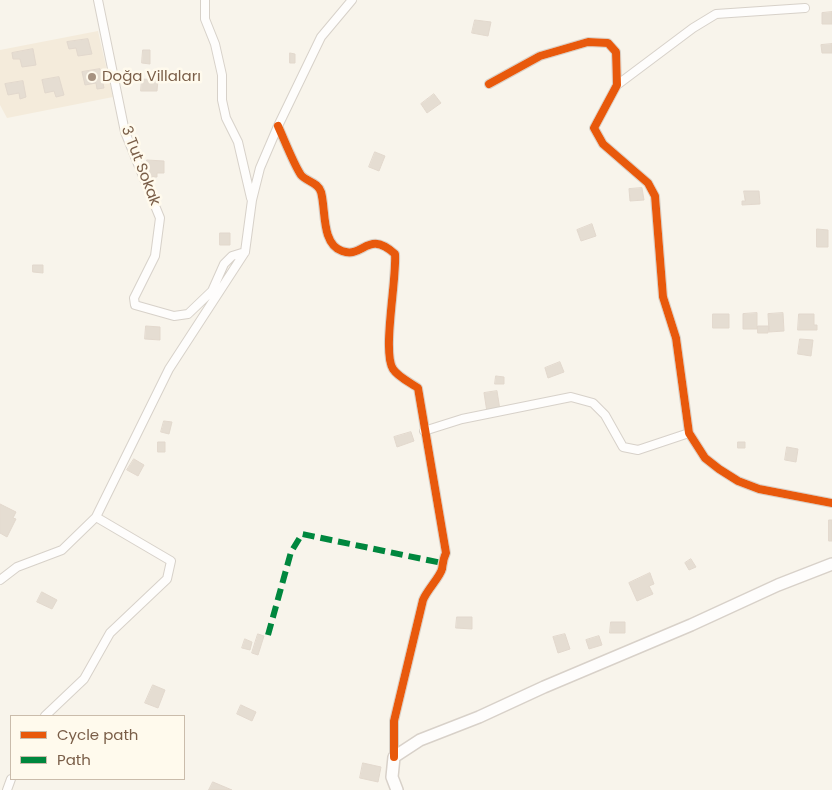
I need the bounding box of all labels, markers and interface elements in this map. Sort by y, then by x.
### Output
place label: Doğa Villaları [102,68,201,86]
marker: Doğa Villaları [86,71,98,83]
street label: 3 Tut Sokak [117,124,163,208]
legend [10,715,185,780]
text: Cycle path [57,724,138,745]
text: Path [57,749,91,770]

